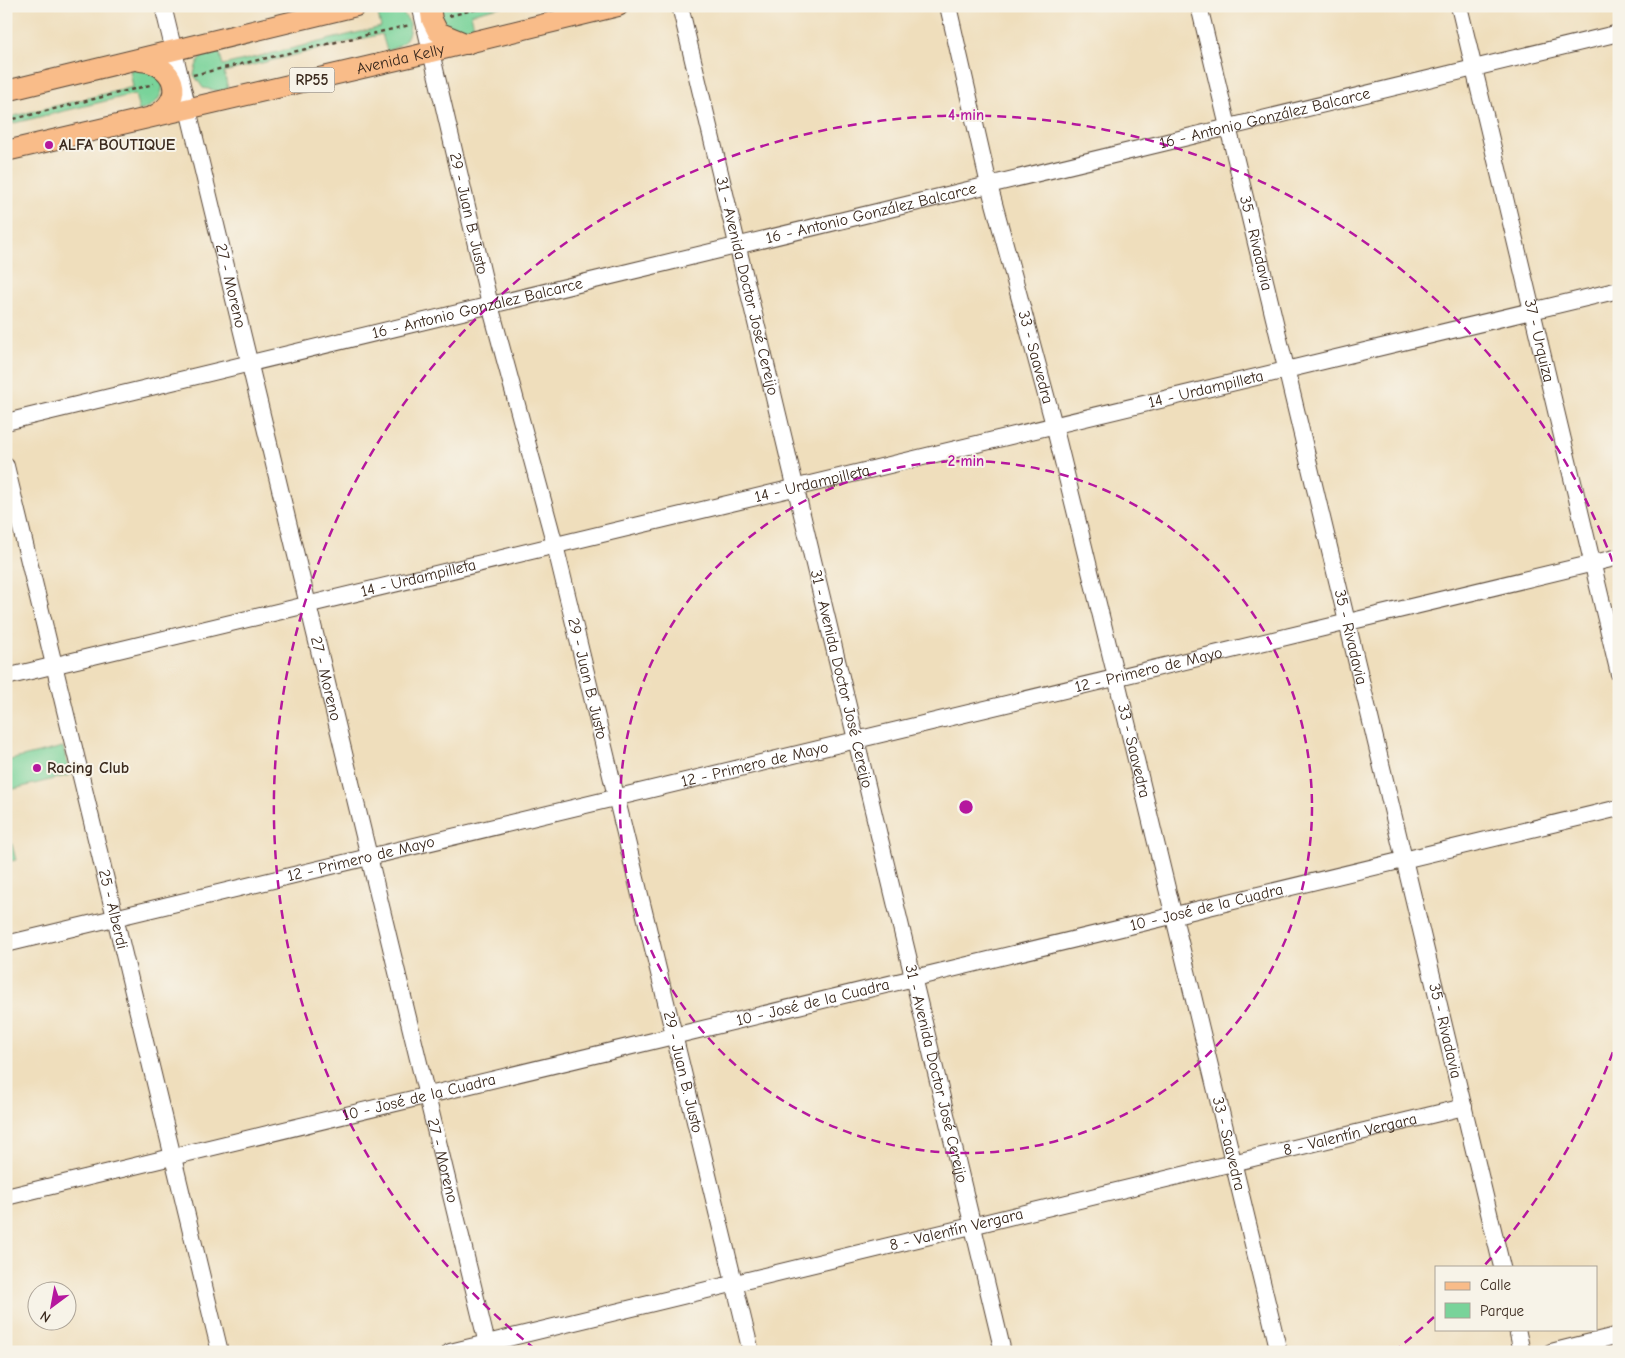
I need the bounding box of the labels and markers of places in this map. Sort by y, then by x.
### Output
place label: ALFA BOUTIQUE [59,136,176,154]
marker: ALFA BOUTIQUE [43,139,55,151]
place label: Racing Club [47,759,129,777]
marker: Racing Club [31,762,43,774]
centre of rings [957,798,975,816]

